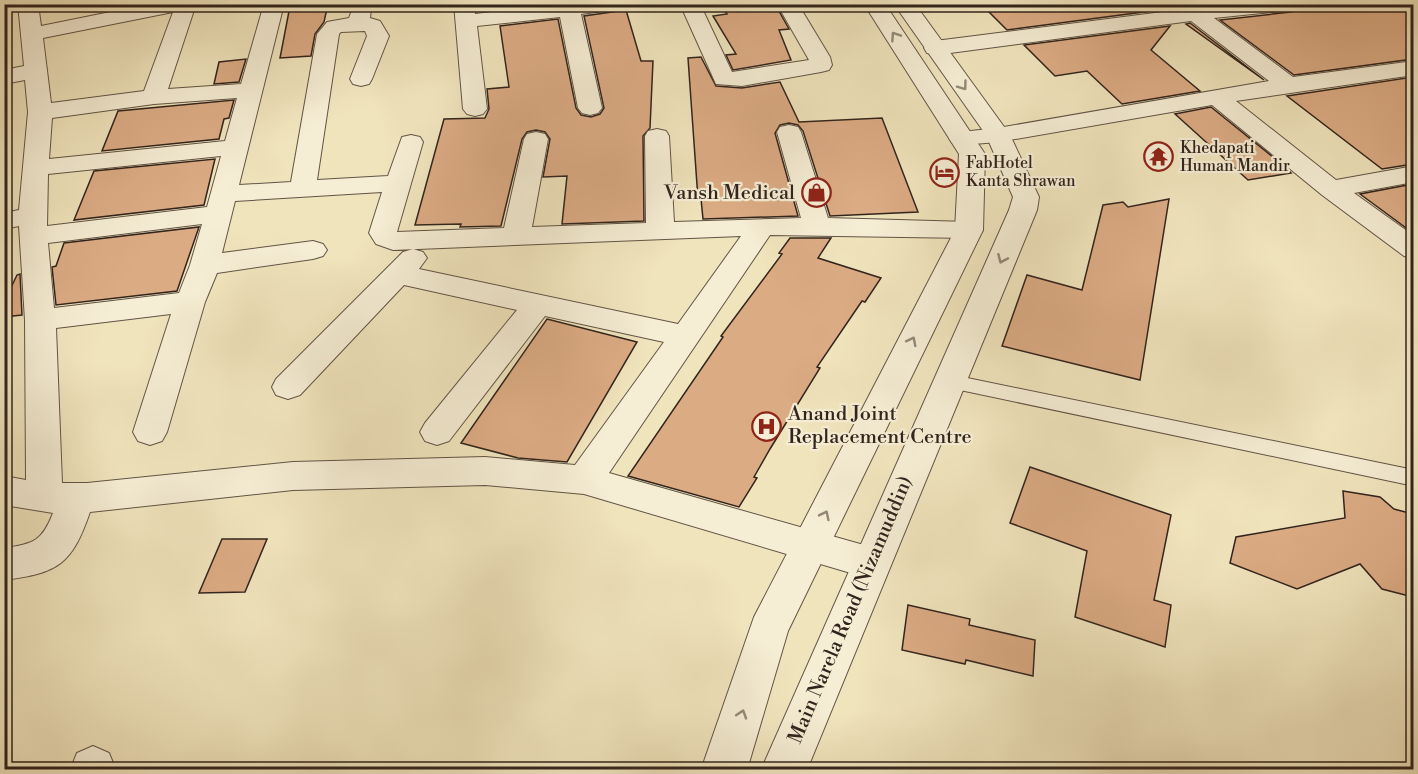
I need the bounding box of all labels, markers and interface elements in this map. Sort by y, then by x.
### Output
one-way arrow [891,31,902,42]
one-way arrow [955,80,966,91]
place label: Khedapati Human Mandir [1180,138,1290,176]
temple icon: Khedapati Human Mandir [1143,141,1175,173]
place label: FabHotel Kanta Shrawan [966,153,1076,191]
hotel icon: FabHotel Kanta Shrawan [929,156,961,188]
shop icon: Vansh Medical [800,177,832,209]
place label: Vansh Medical [663,181,795,206]
one-way arrow [997,253,1009,264]
one-way arrow [905,336,916,347]
place label: Anand Joint Replacement Centre [787,402,972,450]
hospital icon: Anand Joint Replacement Centre [751,410,783,442]
street label: Main Narela Road (Nizamuddin) [783,473,919,747]
one-way arrow [818,511,830,522]
one-way arrow [735,709,747,720]

